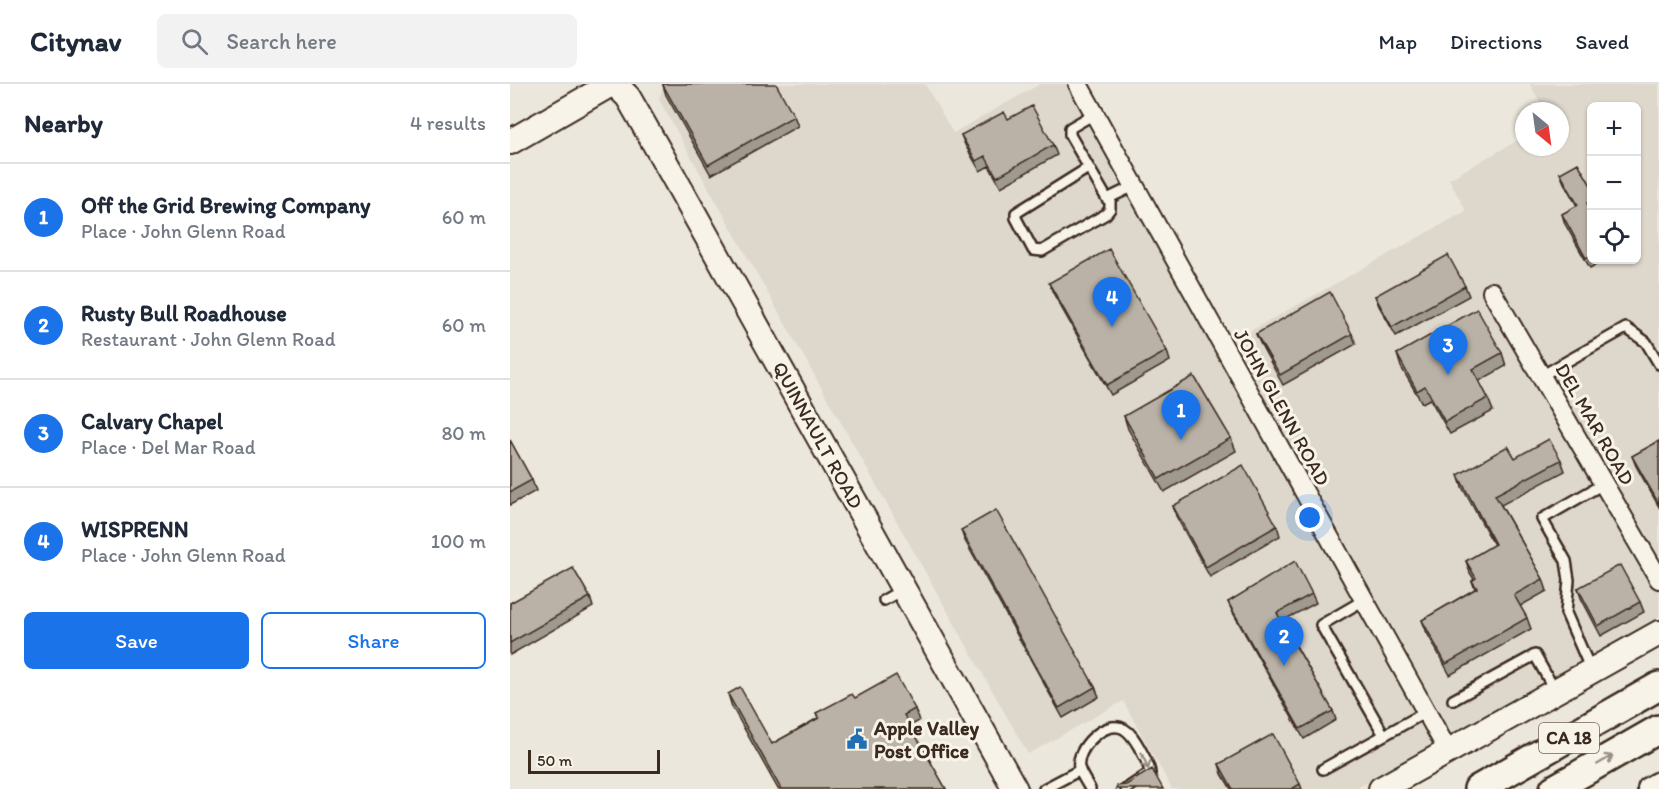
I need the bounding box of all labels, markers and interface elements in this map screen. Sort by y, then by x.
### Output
search box [157,14,577,68]
text: Citynav [30,24,121,58]
icon: search [178,25,211,58]
text: Search here [226,28,337,55]
text: Map [1379,29,1417,54]
text: Directions [1450,29,1542,54]
text: Saved [1575,29,1629,54]
north arrow [1515,102,1569,156]
map controls [1587,102,1641,264]
button: + [1587,102,1641,156]
text: Nearby [24,107,103,139]
text: 4 results [410,111,486,135]
button: − [1587,156,1641,210]
text: Off the Grid Brewing Company [81,192,371,219]
text: 1 [39,205,48,229]
text: 60 m [442,205,486,229]
button: locate [1587,210,1641,264]
text: Place · John Glenn Road [81,219,286,243]
pin: 4 [1092,278,1132,327]
text: Rusty Bull Roadhouse [81,300,287,327]
text: 2 [38,313,49,337]
text: 60 m [442,313,486,337]
street label: JOHN GLENN ROAD [1229,324,1335,490]
pin: 3 [1428,326,1468,375]
text: Restaurant · John Glenn Road [81,327,336,351]
street label: QUINNAULT ROAD [768,357,868,513]
street label: DEL MAR ROAD [1550,359,1640,489]
pin: 1 [1162,390,1200,440]
text: Calvary Chapel [81,408,223,435]
text: 3 [38,421,49,445]
text: 80 m [441,421,486,445]
text: Place · Del Mar Road [81,435,256,459]
your location [1295,503,1324,532]
text: WISPRENN [81,516,189,543]
text: 4 [37,529,50,553]
text: 100 m [431,529,486,553]
text: Place · John Glenn Road [81,543,286,567]
button: Save [24,612,249,669]
button: Share [261,612,486,669]
pin: 2 [1264,616,1304,666]
place label: Apple Valley Post Office [873,716,980,763]
road number: CA 18 [1539,723,1599,753]
public building icon: Apple Valley Post Office [845,727,869,751]
scale bar [528,747,660,774]
text: 50 m [537,751,572,770]
one-way arrow [1140,752,1151,770]
one-way arrow [1595,754,1613,765]

